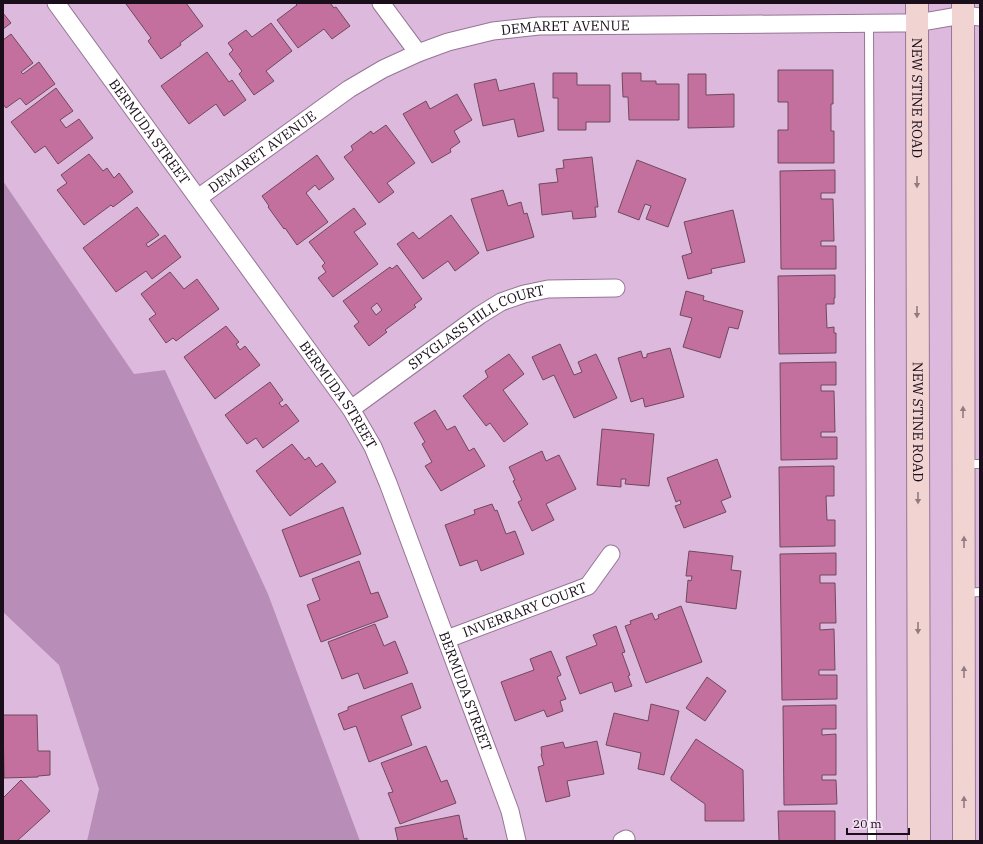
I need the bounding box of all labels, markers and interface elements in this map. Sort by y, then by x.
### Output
street label: DEMARET AVENUE [500,16,630,39]
street label: NEW STINE ROAD [908,38,926,158]
street label: BERMUDA STREET [105,75,194,188]
street label: DEMARET AVENUE [205,107,320,197]
one-way arrow [914,176,920,189]
street label: SPYGLASS HILL COURT [404,281,546,373]
one-way arrow [914,306,920,319]
street label: BERMUDA STREET [295,337,381,452]
street label: NEW STINE ROAD [909,362,927,482]
one-way arrow [960,405,966,418]
one-way arrow [915,492,921,505]
one-way arrow [961,535,967,548]
street label: INVERRARY COURT [460,578,589,641]
one-way arrow [915,622,921,635]
street label: BERMUDA STREET [435,629,496,754]
one-way arrow [961,665,967,678]
one-way arrow [961,795,967,808]
scale bar [847,810,909,836]
text: 20 m [853,816,882,831]

